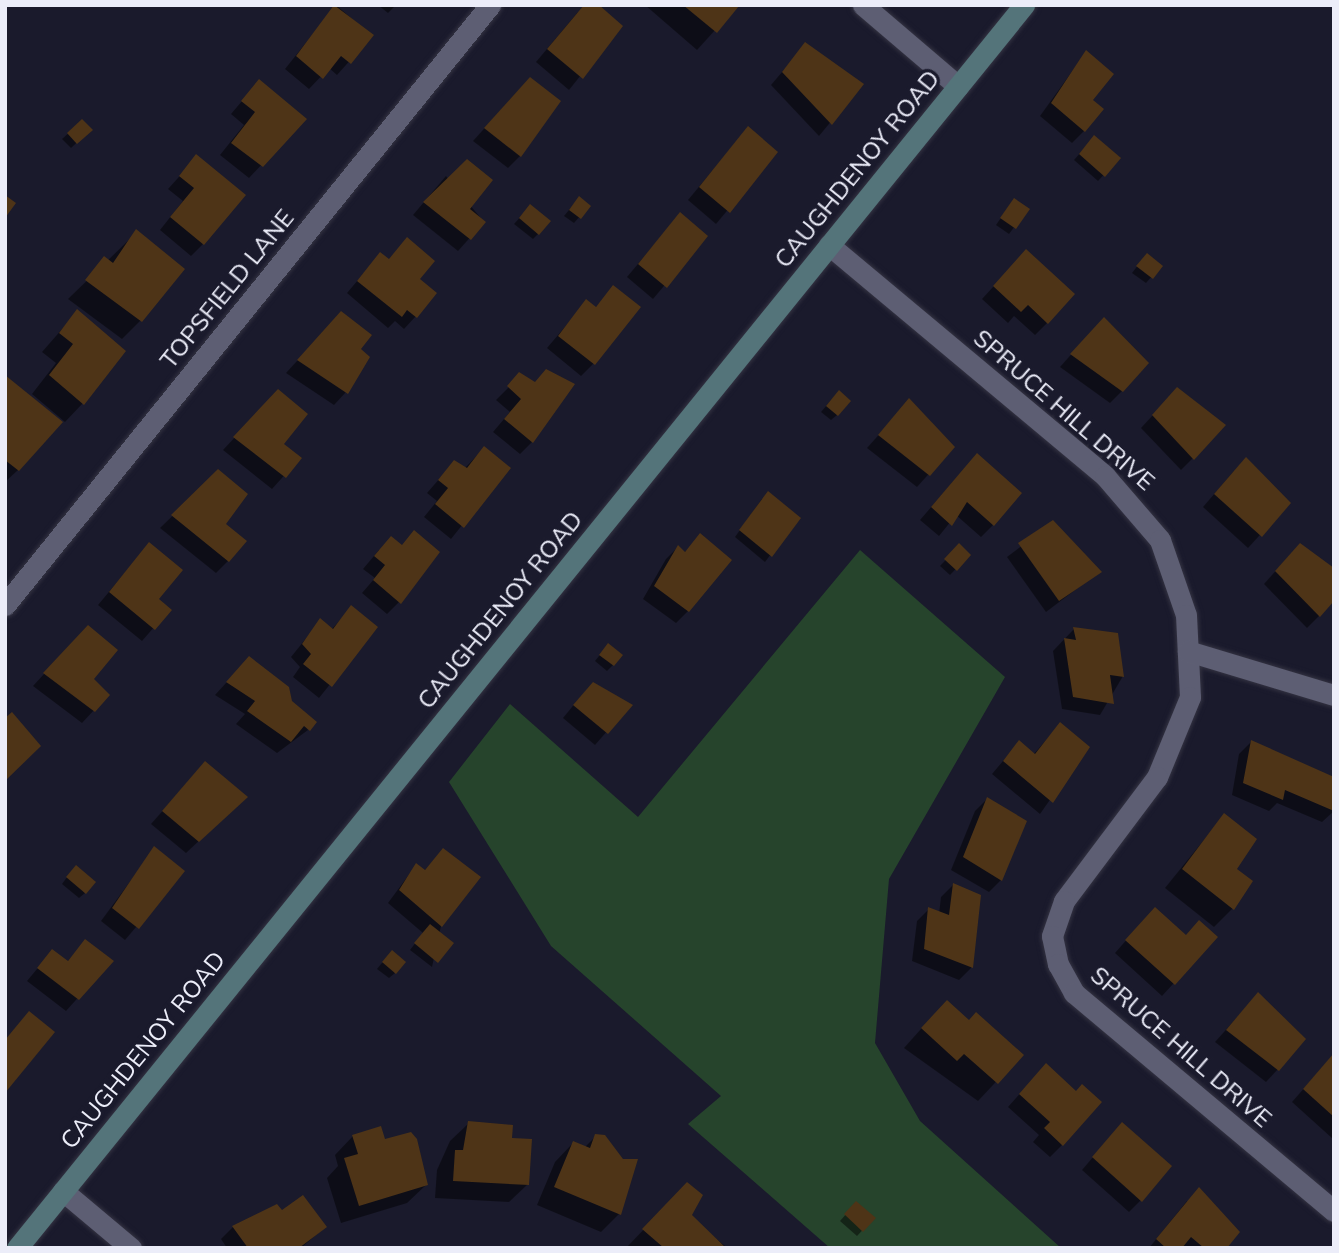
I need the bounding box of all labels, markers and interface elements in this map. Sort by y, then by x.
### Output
street label: CAUGHDENOY ROAD [769,65,945,273]
street label: TOPSFIELD LANE [154,204,300,374]
street label: SPRUCE HILL DRIVE [968,324,1160,496]
street label: CAUGHDENOY ROAD [412,506,588,714]
street label: CAUGHDENOY ROAD [55,946,231,1154]
street label: SPRUCE HILL DRIVE [1085,961,1277,1133]

